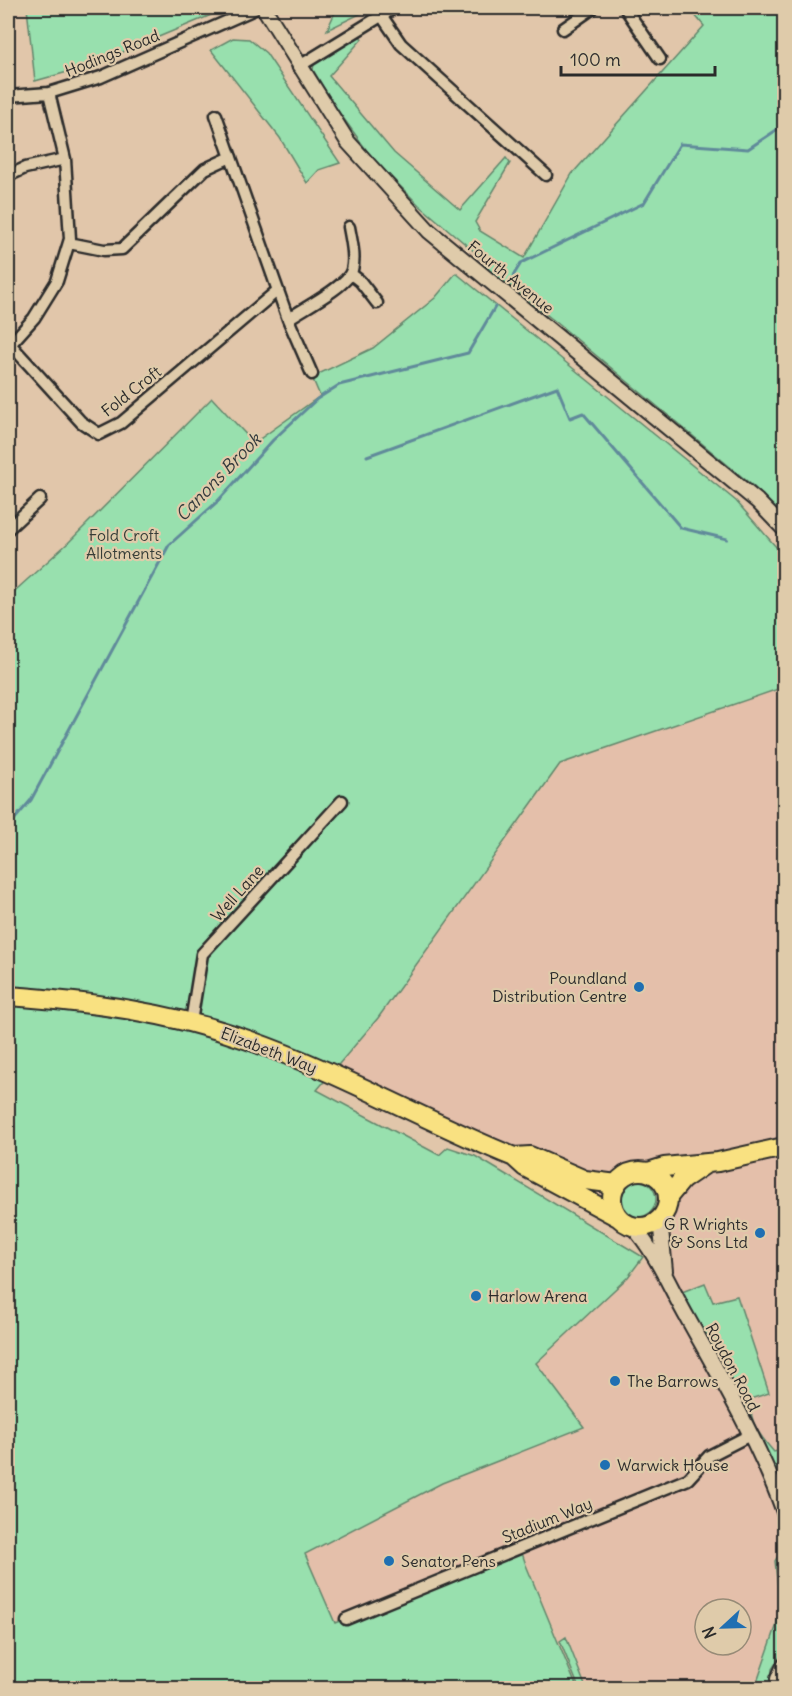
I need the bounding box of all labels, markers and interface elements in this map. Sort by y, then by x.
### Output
street label: Hodings Road [62,25,162,81]
scale bar [561,39,716,77]
text: 100 m [570,48,621,71]
street label: Fourth Avenue [464,236,558,318]
street label: Fold Croft [97,361,165,421]
water label: Canons Brook [170,427,267,526]
park label: Fold Croft Allotments [86,525,162,563]
street label: Well Lane [206,861,268,925]
place label: Poundland Distribution Centre [492,968,627,1006]
marker: Poundland Distribution Centre [632,980,646,994]
street label: Elizabeth Way [218,1023,320,1077]
place label: G R Wrights & Sons Ltd [664,1214,748,1252]
marker: G R Wrights & Sons Ltd [753,1226,767,1240]
place label: Harlow Arena [488,1286,587,1306]
marker: Harlow Arena [469,1289,483,1303]
street label: Roydon Road [701,1319,765,1415]
place label: The Barrows [627,1371,718,1391]
marker: The Barrows [608,1374,622,1388]
place label: Warwick House [617,1455,729,1475]
marker: Warwick House [598,1458,612,1472]
street label: Stadium Way [499,1493,595,1547]
place label: Senator Pens [401,1551,496,1571]
marker: Senator Pens [382,1554,396,1568]
north arrow [693,1597,753,1657]
text: N [698,1624,720,1641]

